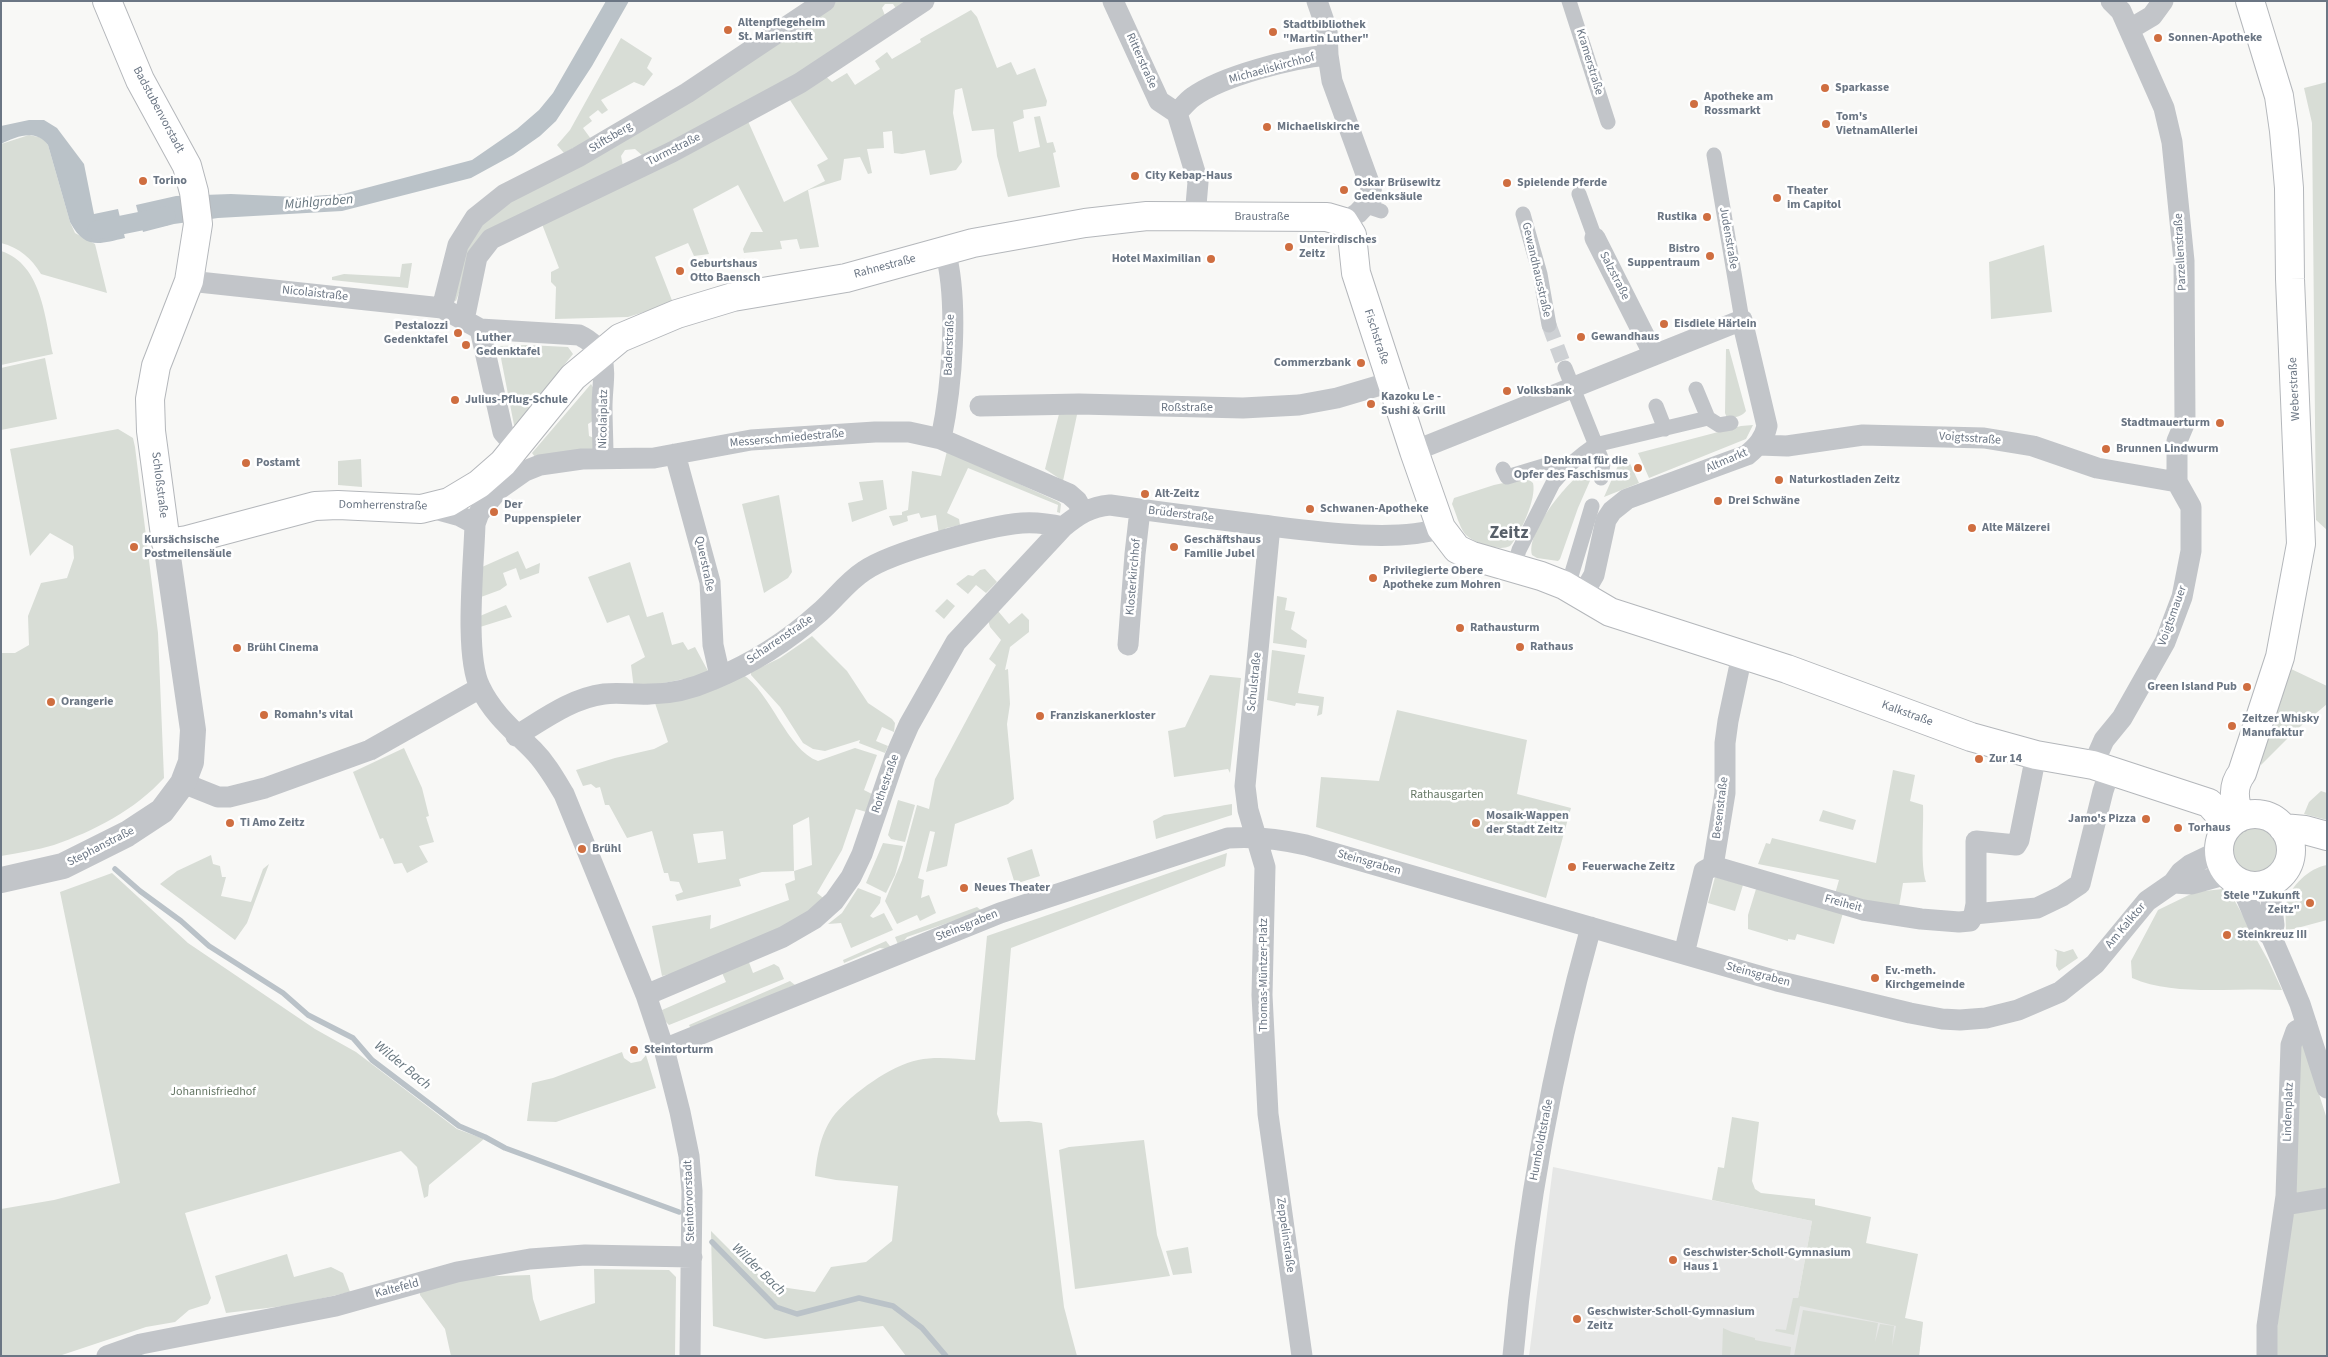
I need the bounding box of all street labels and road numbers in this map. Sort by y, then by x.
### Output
street label: Kramerstraße [1572,27,1606,97]
street label: Ritterstraße [1122,31,1160,91]
street label: Michaeliskirchhof [1228,51,1316,87]
street label: Badstubenvorstadt [129,64,187,156]
street label: Stiftsberg [587,120,635,156]
street label: Turmstraße [645,130,703,170]
street label: Judenstraße [1715,206,1741,270]
street label: Braustraße [1234,210,1290,224]
street label: Parzellenstraße [2172,213,2190,291]
street label: Gewandhausstraße [1518,221,1554,319]
street label: Salzstraße [1596,249,1632,303]
street label: Rahnestraße [852,252,918,282]
street label: Nicolaistraße [281,283,349,305]
street label: Fischstraße [1360,307,1392,367]
street label: Baderstraße [942,314,958,376]
street label: Weberstraße [2286,357,2304,421]
street label: Nicolaiplatz [596,389,612,449]
street label: Roßstraße [1161,401,1213,415]
street label: Messerschmiedestraße [729,427,845,451]
street label: Voigtsstraße [1939,430,2001,448]
street label: Altmarkt [1704,446,1750,476]
street label: Schloßstraße [148,451,170,519]
street label: Domherrenstraße [339,498,427,514]
street label: Brüderstraße [1147,504,1215,526]
street label: Querstraße [691,535,717,593]
street label: Klosterkirchhof [1123,538,1145,616]
street label: Voigtsmauer [2155,584,2191,648]
street label: Scharrenstraße [744,613,816,667]
street label: Schulstraße [1245,652,1265,712]
street label: Kalkstraße [1879,698,1935,730]
street label: Rothestraße [869,753,903,815]
street label: Besenstraße [1710,776,1732,840]
street label: Stephanstraße [65,824,137,870]
street label: Steinsgraben [1335,847,1403,879]
street label: Freiheit [1823,892,1863,916]
street label: Am Kalktor [2103,900,2149,952]
street label: Steinsgraben [934,907,1000,945]
street label: Thomas-Müntzer-Platz [1257,918,1271,1032]
street label: Steinsgraben [1724,960,1792,990]
street label: Lindenplatz [2281,1082,2297,1142]
street label: Humboldtstraße [1527,1098,1557,1182]
street label: Steintorvorstadt [681,1160,699,1242]
street label: Zeppelinstraße [1273,1197,1297,1273]
street label: Kaltefeld [373,1276,421,1302]

